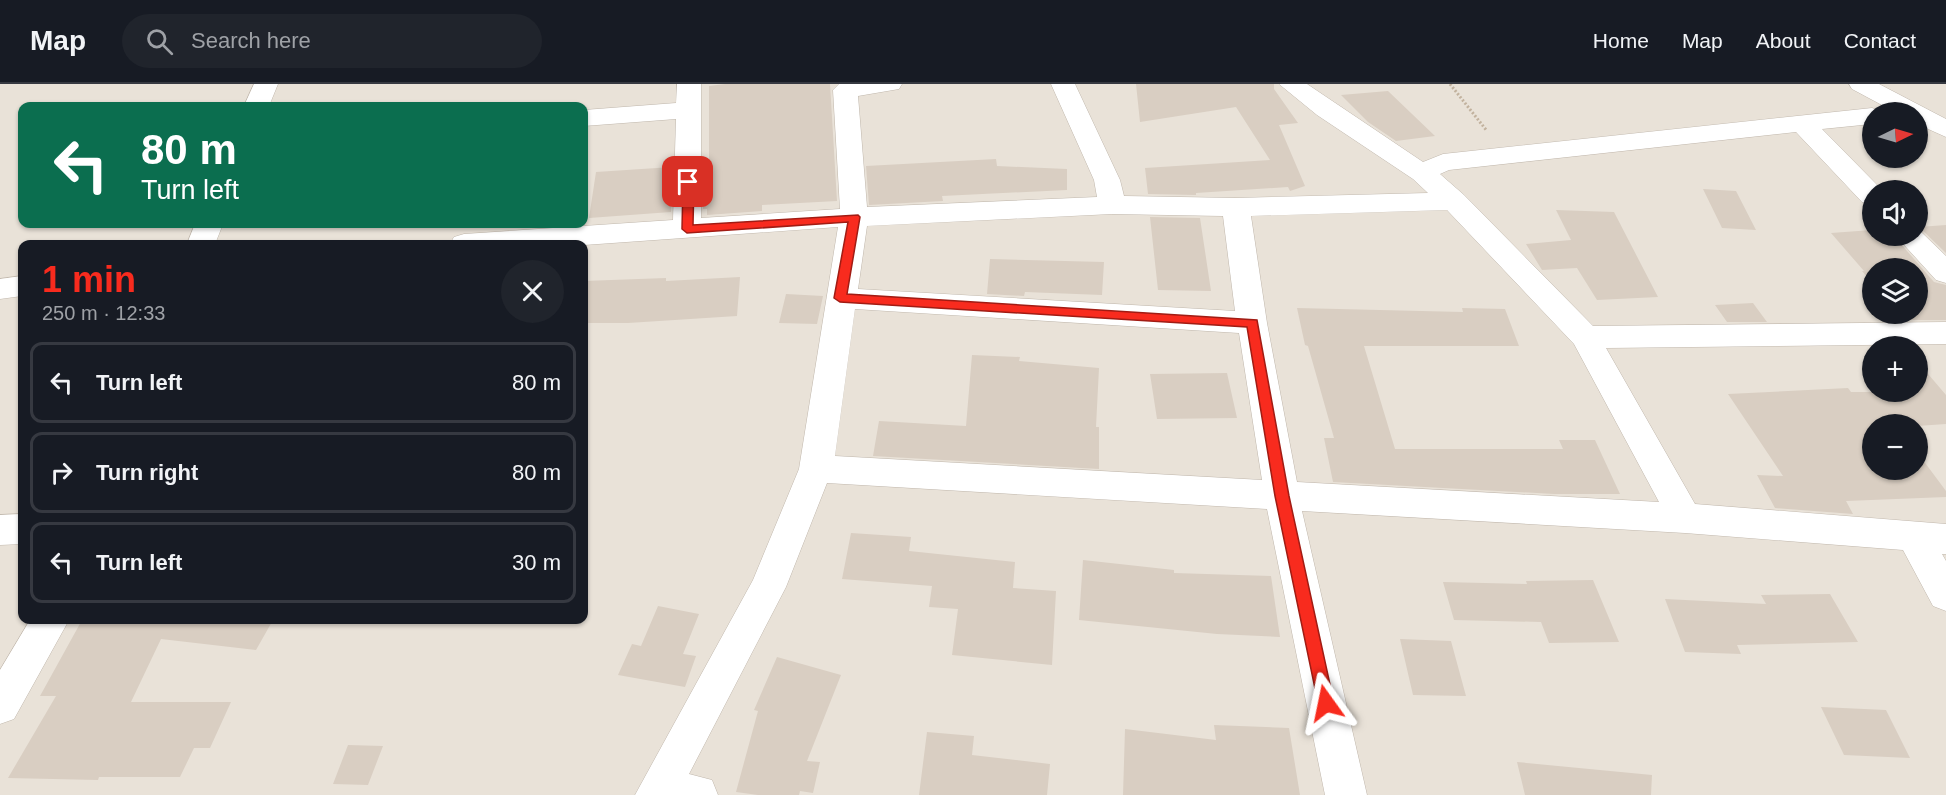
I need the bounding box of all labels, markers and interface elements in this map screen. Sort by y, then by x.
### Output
search box [122,14,542,68]
text: Map [30,25,86,56]
icon: search [143,25,176,58]
text: Search here [191,28,311,53]
text: Home [1593,29,1649,52]
text: Map [1682,29,1723,52]
text: About [1756,29,1811,52]
text: Contact [1844,29,1916,52]
north arrow [1862,102,1928,168]
map controls [1862,102,1928,480]
icon: left [42,126,120,204]
text: 80 m [141,126,237,173]
pin [662,156,713,207]
icon: arrive [671,165,704,198]
text: Turn left [141,175,239,205]
button: sound [1862,180,1928,246]
button: layers [1862,258,1928,324]
text: 1 min [42,259,136,300]
button: close [501,260,564,323]
text: 250 m · 12:33 [42,302,165,324]
button: + [1862,336,1928,402]
icon: left [45,366,78,399]
text: Turn left [96,370,182,395]
text: 80 m [512,370,561,395]
button: − [1862,414,1928,480]
icon: right [45,456,78,489]
text: Turn right [96,460,198,485]
text: 80 m [512,460,561,485]
icon: left [45,546,78,579]
text: Turn left [96,550,182,575]
text: 30 m [512,550,561,575]
position arrow [1294,671,1358,735]

